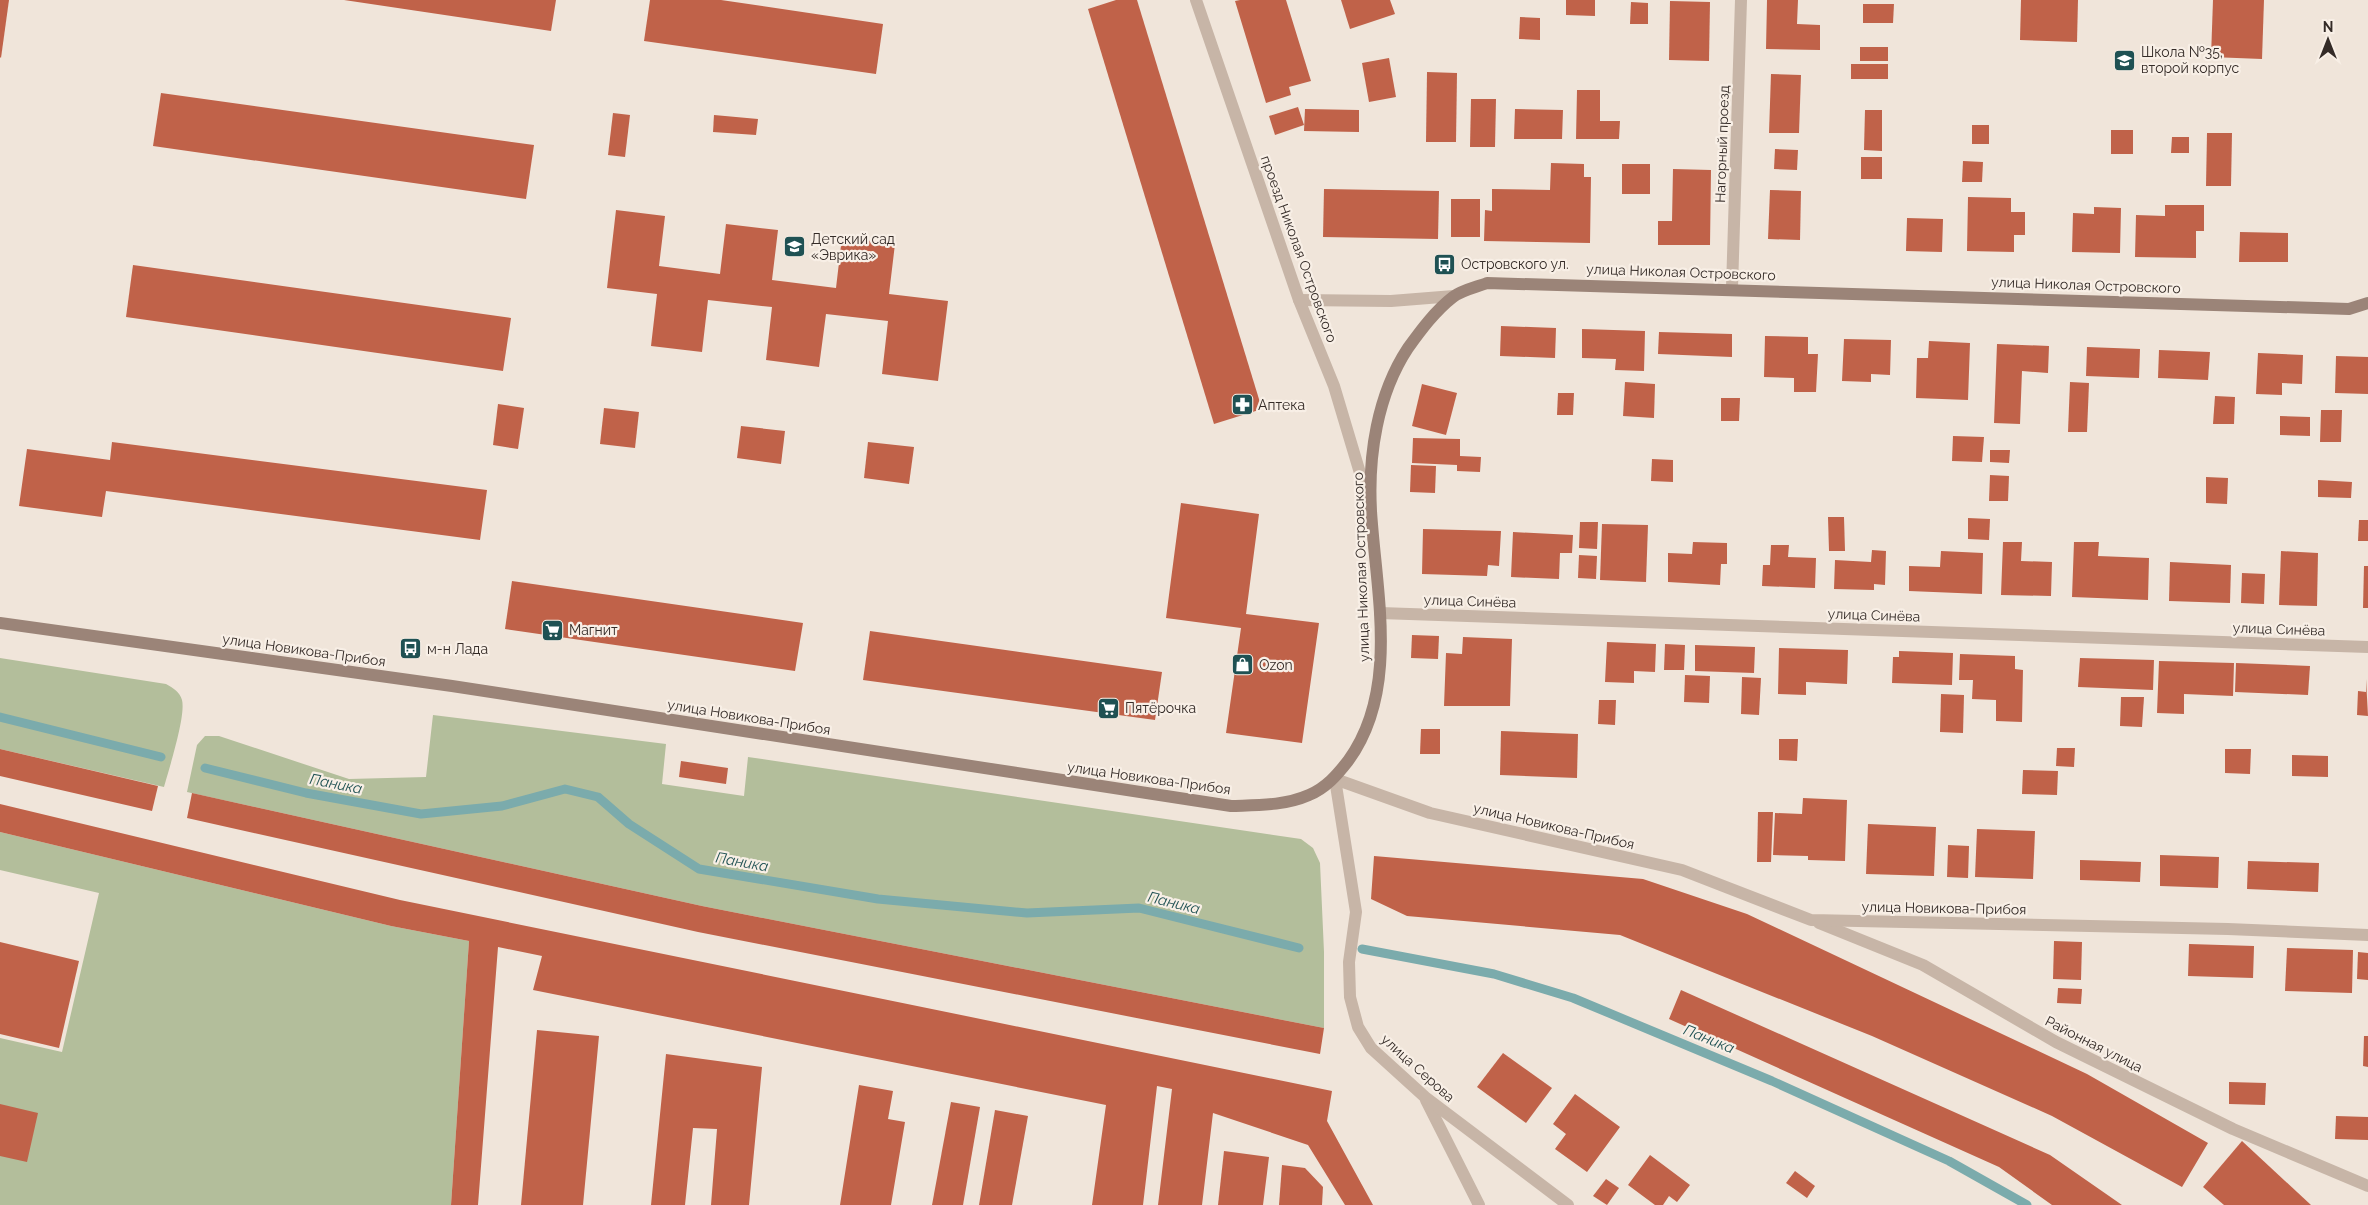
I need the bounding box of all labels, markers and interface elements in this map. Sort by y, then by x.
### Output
north arrow [2303,15,2353,65]
text: N [2323,19,2333,35]
place label: Школа №35, второй корпус [2141,44,2239,76]
school or university icon: Школа №35, второй корпус [2113,48,2137,72]
street label: Нагорный проезд [1712,85,1732,203]
street label: проезд Николая Островского [1258,153,1340,345]
place label: Детский сад «Эврика» [811,231,895,263]
school or university icon: Детский сад «Эврика» [783,235,807,259]
bus stop icon: Островского ул. [1433,252,1457,276]
place label: Островского ул. [1461,256,1569,272]
street label: улица Николая Островского [1586,261,1776,283]
street label: улица Николая Островского [1991,274,2181,296]
pharmacy icon: Аптека [1230,393,1254,417]
place label: Аптека [1258,397,1305,413]
street label: улица Николая Островского [1350,472,1372,662]
street label: улица Синёва [1423,591,1517,611]
street label: улица Синёва [1827,605,1921,625]
supermarket icon: Магнит [541,618,565,642]
street label: улица Синёва [2232,619,2326,639]
place label: Магнит [569,622,618,638]
street label: улица Новикова-Прибоя [221,631,387,669]
bus stop icon: м-н Лада [399,637,423,661]
place label: м-н Лада [427,641,488,657]
shop icon: Ozon [1231,653,1255,677]
place label: Ozon [1259,657,1293,673]
street label: улица Новикова-Прибоя [666,696,832,738]
supermarket icon: Пятёрочка [1097,696,1121,720]
place label: Пятёрочка [1125,700,1196,716]
street label: улица Новикова-Прибоя [1066,759,1232,797]
water label: Паника [308,770,364,798]
street label: улица Новикова-Прибоя [1472,800,1636,852]
water label: Паника [714,849,770,875]
water label: Паника [1146,888,1202,918]
street label: улица Новикова-Прибоя [1861,899,2027,917]
street label: Районная улица [2043,1013,2145,1075]
water label: Паника [1681,1021,1737,1057]
street label: улица Серова [1378,1031,1458,1105]

